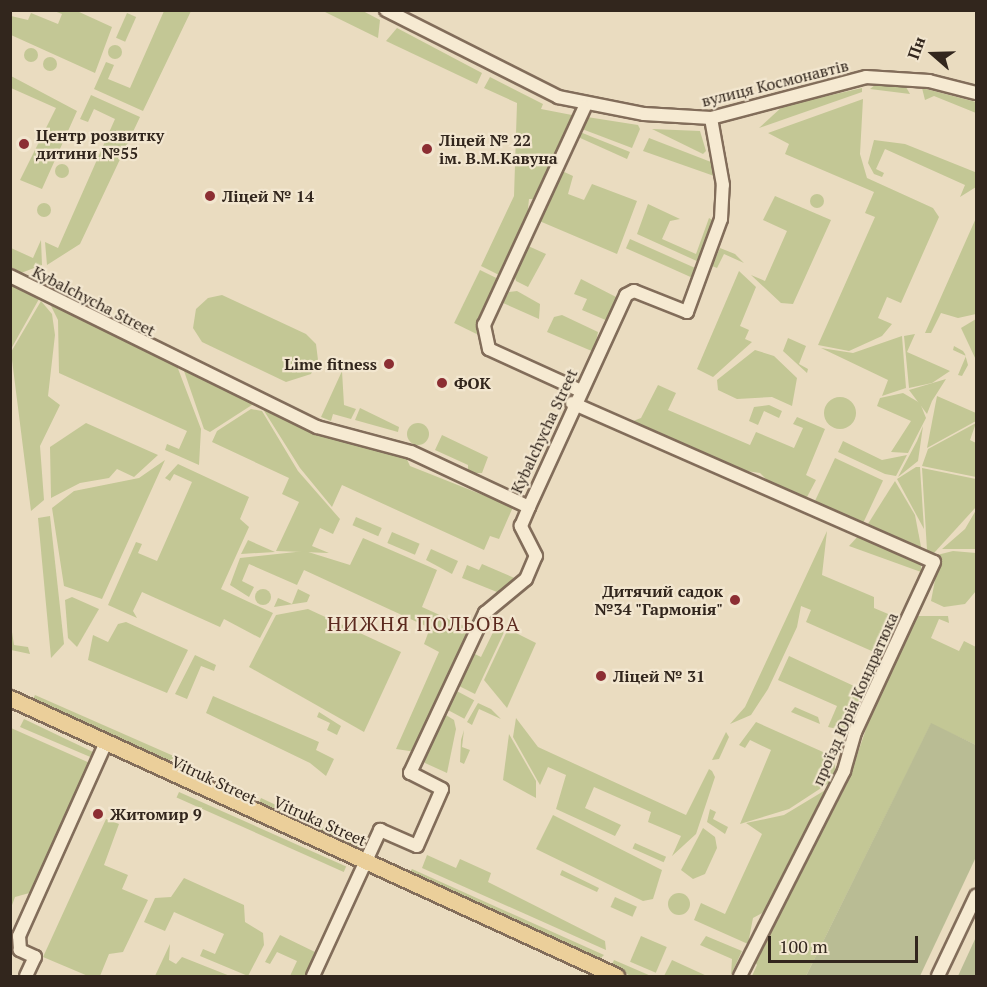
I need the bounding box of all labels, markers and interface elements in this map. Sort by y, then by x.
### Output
north arrow [903,24,963,84]
text: Пн [902,33,930,62]
street label: вулиця Космонавтів [699,55,851,111]
place label: Центр розвитку дитини №55 [36,125,164,163]
place label: Ліцей № 22 ім. В.М.Кавуна [439,130,558,168]
marker: Центр розвитку дитини №55 [17,137,31,151]
marker: Ліцей № 22 ім. В.М.Кавуна [420,142,434,156]
place label: Ліцей № 14 [222,186,314,206]
marker: Ліцей № 14 [203,189,217,203]
street label: Kybalchycha Street [29,262,159,340]
place label: Lime fitness [284,354,377,374]
marker: Lime fitness [382,357,396,371]
street label: Kybalchycha Street [507,366,581,496]
place label: ФОК [454,373,491,393]
marker: ФОК [435,376,449,390]
place label: Дитячий садок №34 "Гармонія" [594,581,723,619]
marker: Дитячий садок №34 "Гармонія" [728,593,742,607]
street label: проїзд Юрія Кондратюка [808,609,902,789]
district label: НИЖНЯ ПОЛЬОВА [327,611,521,635]
place label: Ліцей № 31 [613,666,705,686]
marker: Ліцей № 31 [594,669,608,683]
street label: Vitruk Street [168,752,260,808]
street label: Vitruka Street [270,792,370,850]
place label: Житомир 9 [110,804,202,824]
marker: Житомир 9 [91,807,105,821]
scale bar [771,924,921,962]
text: 100 m [779,934,828,958]

